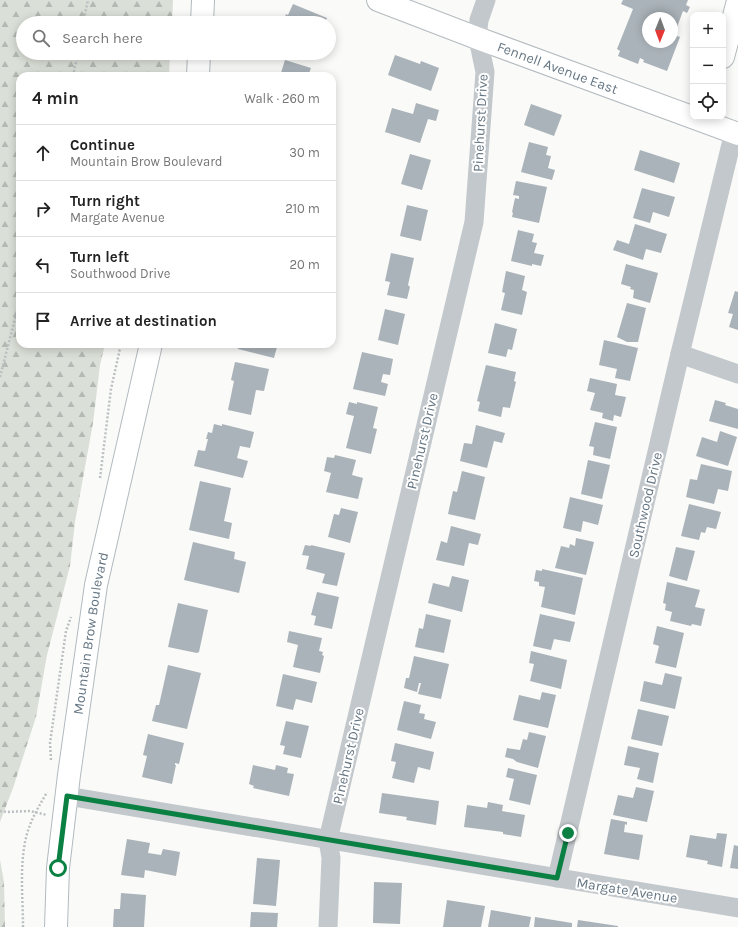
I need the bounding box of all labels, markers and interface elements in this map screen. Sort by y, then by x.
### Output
north arrow [642,12,678,48]
map controls [690,12,726,120]
button: + [690,12,726,48]
search box [16,16,336,60]
icon: search [30,27,52,49]
text: Search here [62,29,143,47]
street label: Fennell Avenue East [495,38,620,98]
button: − [690,48,726,84]
street label: Pinehurst Drive [469,74,492,173]
button: locate [690,84,726,120]
text: 4 min [32,88,79,108]
text: Walk · 260 m [244,91,320,106]
text: Continue [70,136,135,154]
icon: ahead [32,142,54,164]
text: 30 m [289,145,320,160]
text: Mountain Brow Boulevard [70,154,223,169]
text: Turn right [70,192,140,210]
icon: right [32,198,54,220]
text: 210 m [285,201,320,216]
text: Margate Avenue [70,210,165,225]
text: Turn left [70,248,129,266]
icon: left [32,254,54,276]
text: 20 m [290,257,320,272]
text: Southwood Drive [70,266,170,281]
icon: arrive [32,310,54,332]
text: Arrive at destination [70,312,217,330]
street label: Pinehurst Drive [403,391,442,491]
street label: Southwood Drive [625,451,666,560]
street label: Mountain Brow Boulevard [70,550,112,716]
street label: Pinehurst Drive [329,706,368,806]
route end [559,824,577,842]
route start [49,859,67,877]
street label: Margate Avenue [575,874,679,907]

